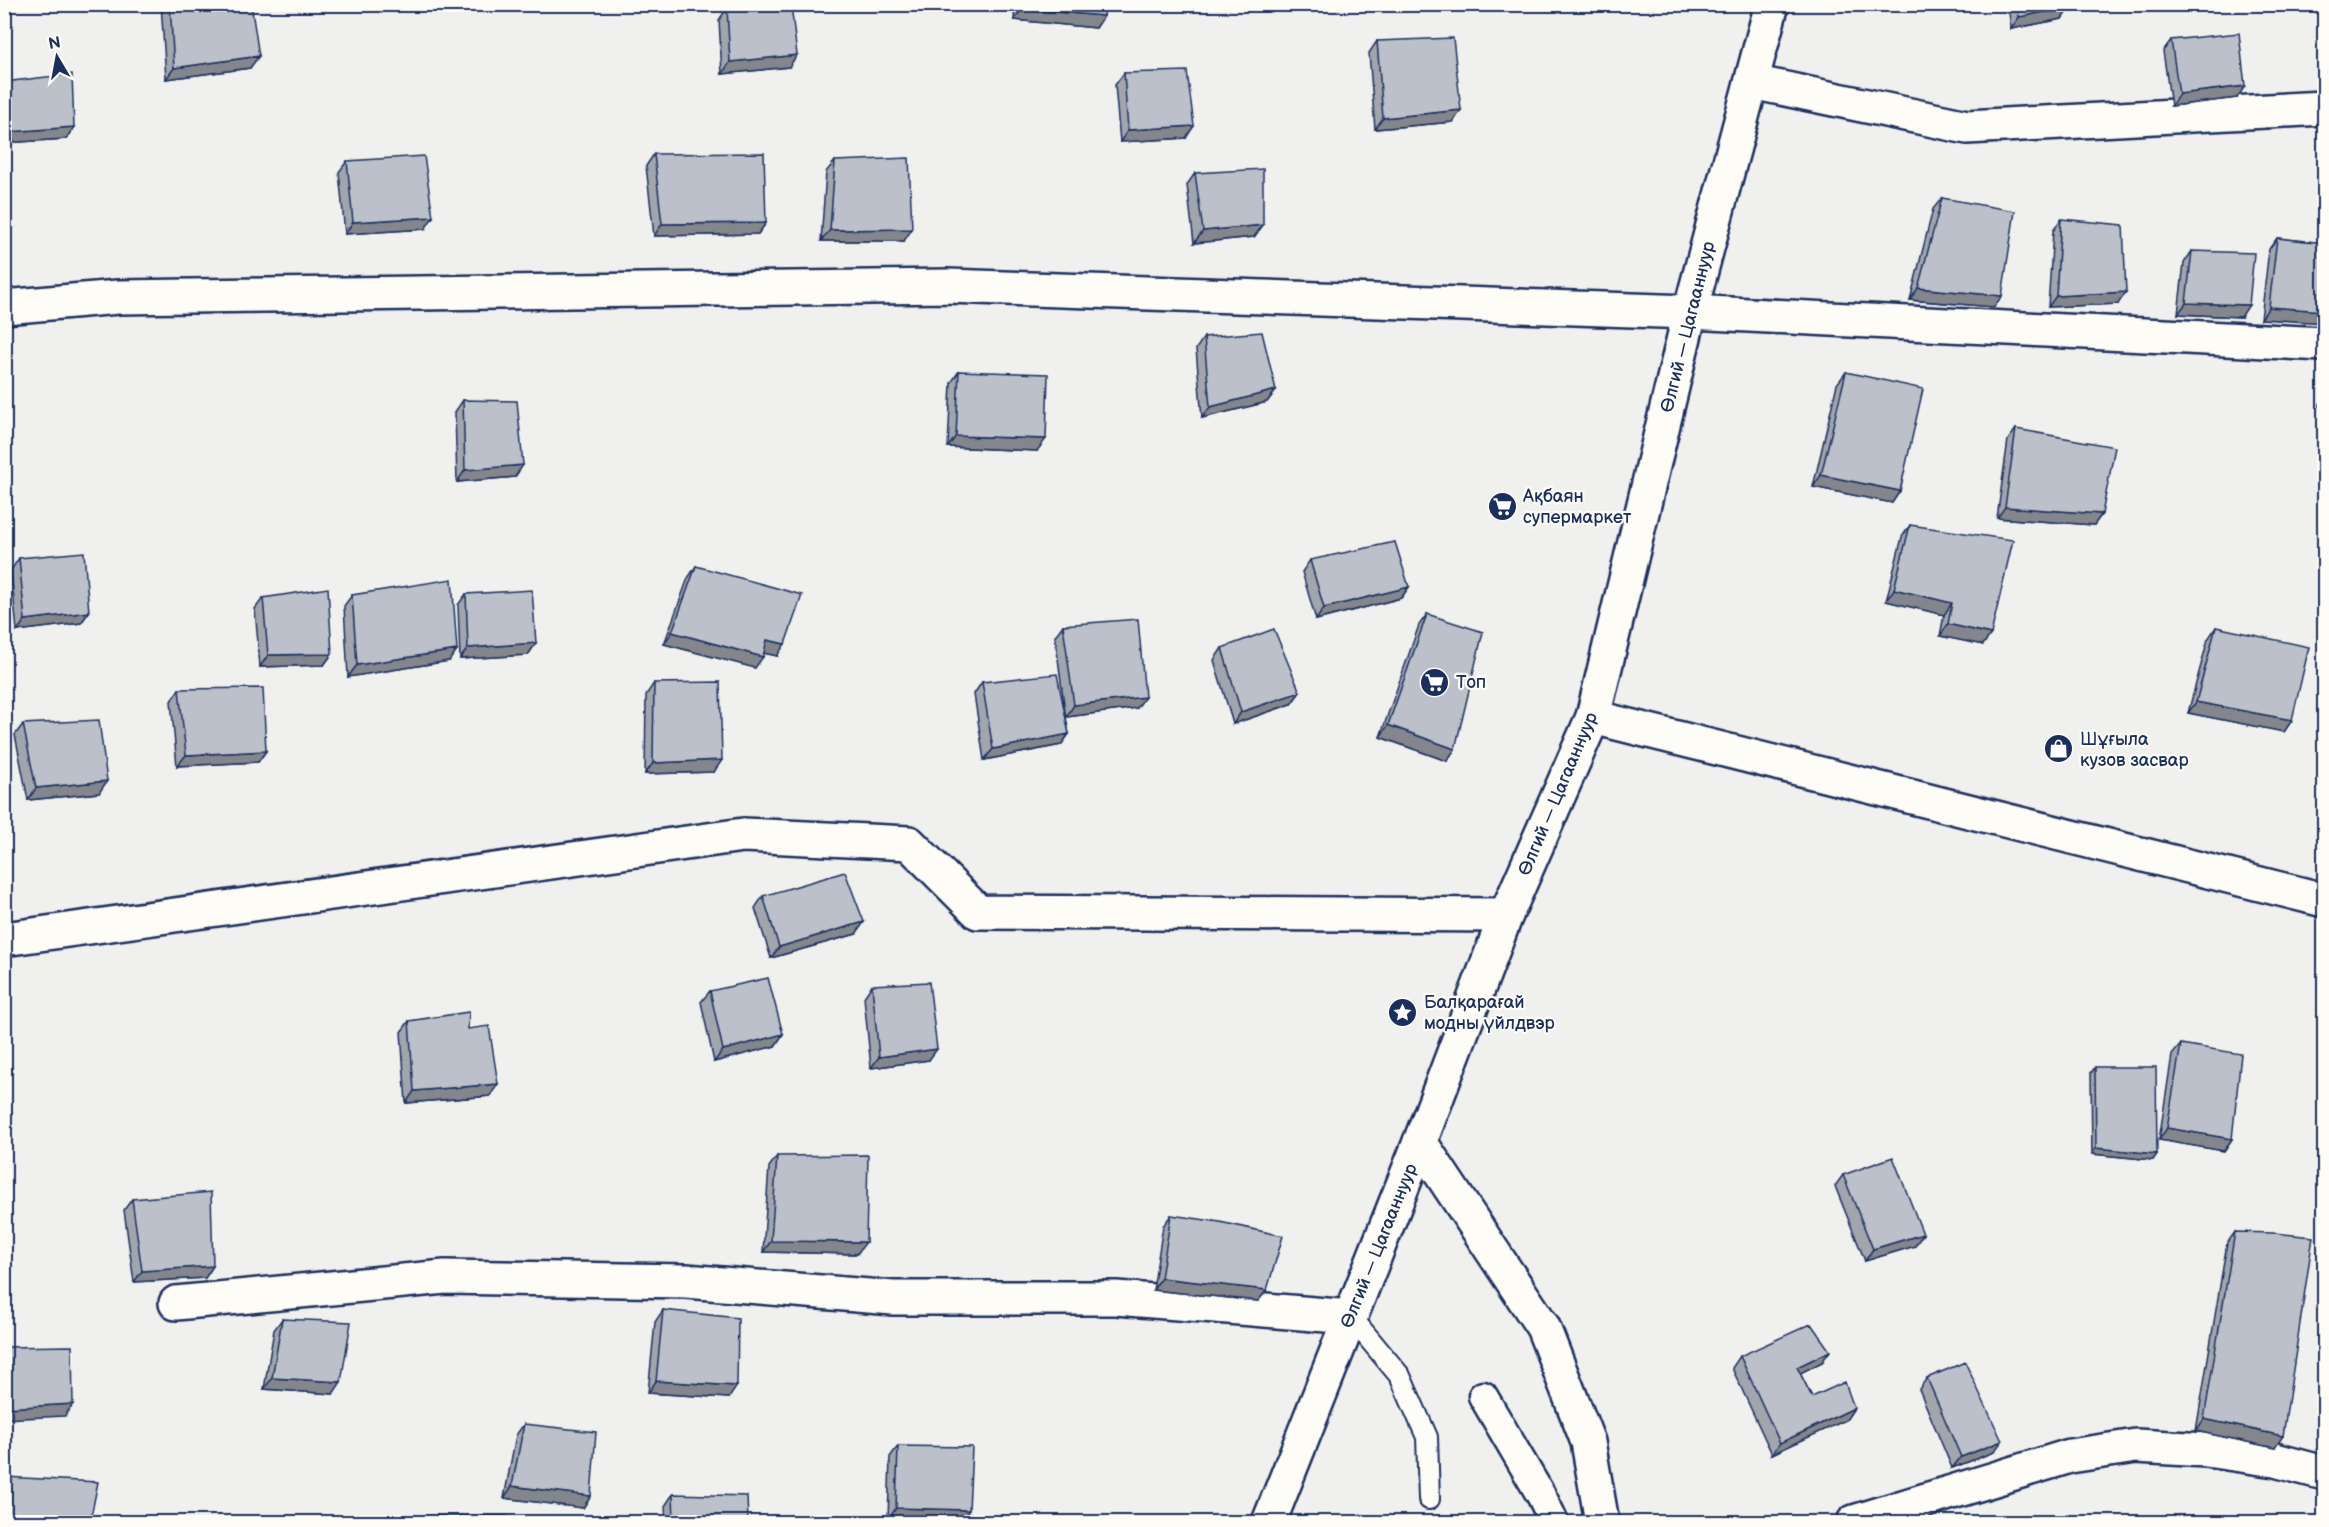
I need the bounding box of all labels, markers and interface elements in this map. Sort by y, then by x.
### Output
north arrow [27,27,87,87]
text: N [47,33,62,54]
street label: Өлгий — Цагааннуур [1657,239,1719,415]
place label: Ақбаян супермаркет [1522,486,1632,528]
supermarket icon: Ақбаян супермаркет [1486,490,1518,522]
supermarket icon: Топ [1419,666,1451,698]
place label: Топ [1456,672,1486,693]
street label: Өлгий — Цагааннуур [1514,709,1602,879]
place label: Шұғыла кузов засвар [2080,729,2189,771]
shop icon: Шұғыла кузов засвар [2043,733,2075,765]
place label: Балқарағай модны үйлдвэр [1424,992,1555,1034]
place icon: Балқарағай модны үйлдвэр [1387,996,1419,1028]
street label: Өлгий — Цагааннуур [1336,1161,1422,1331]

